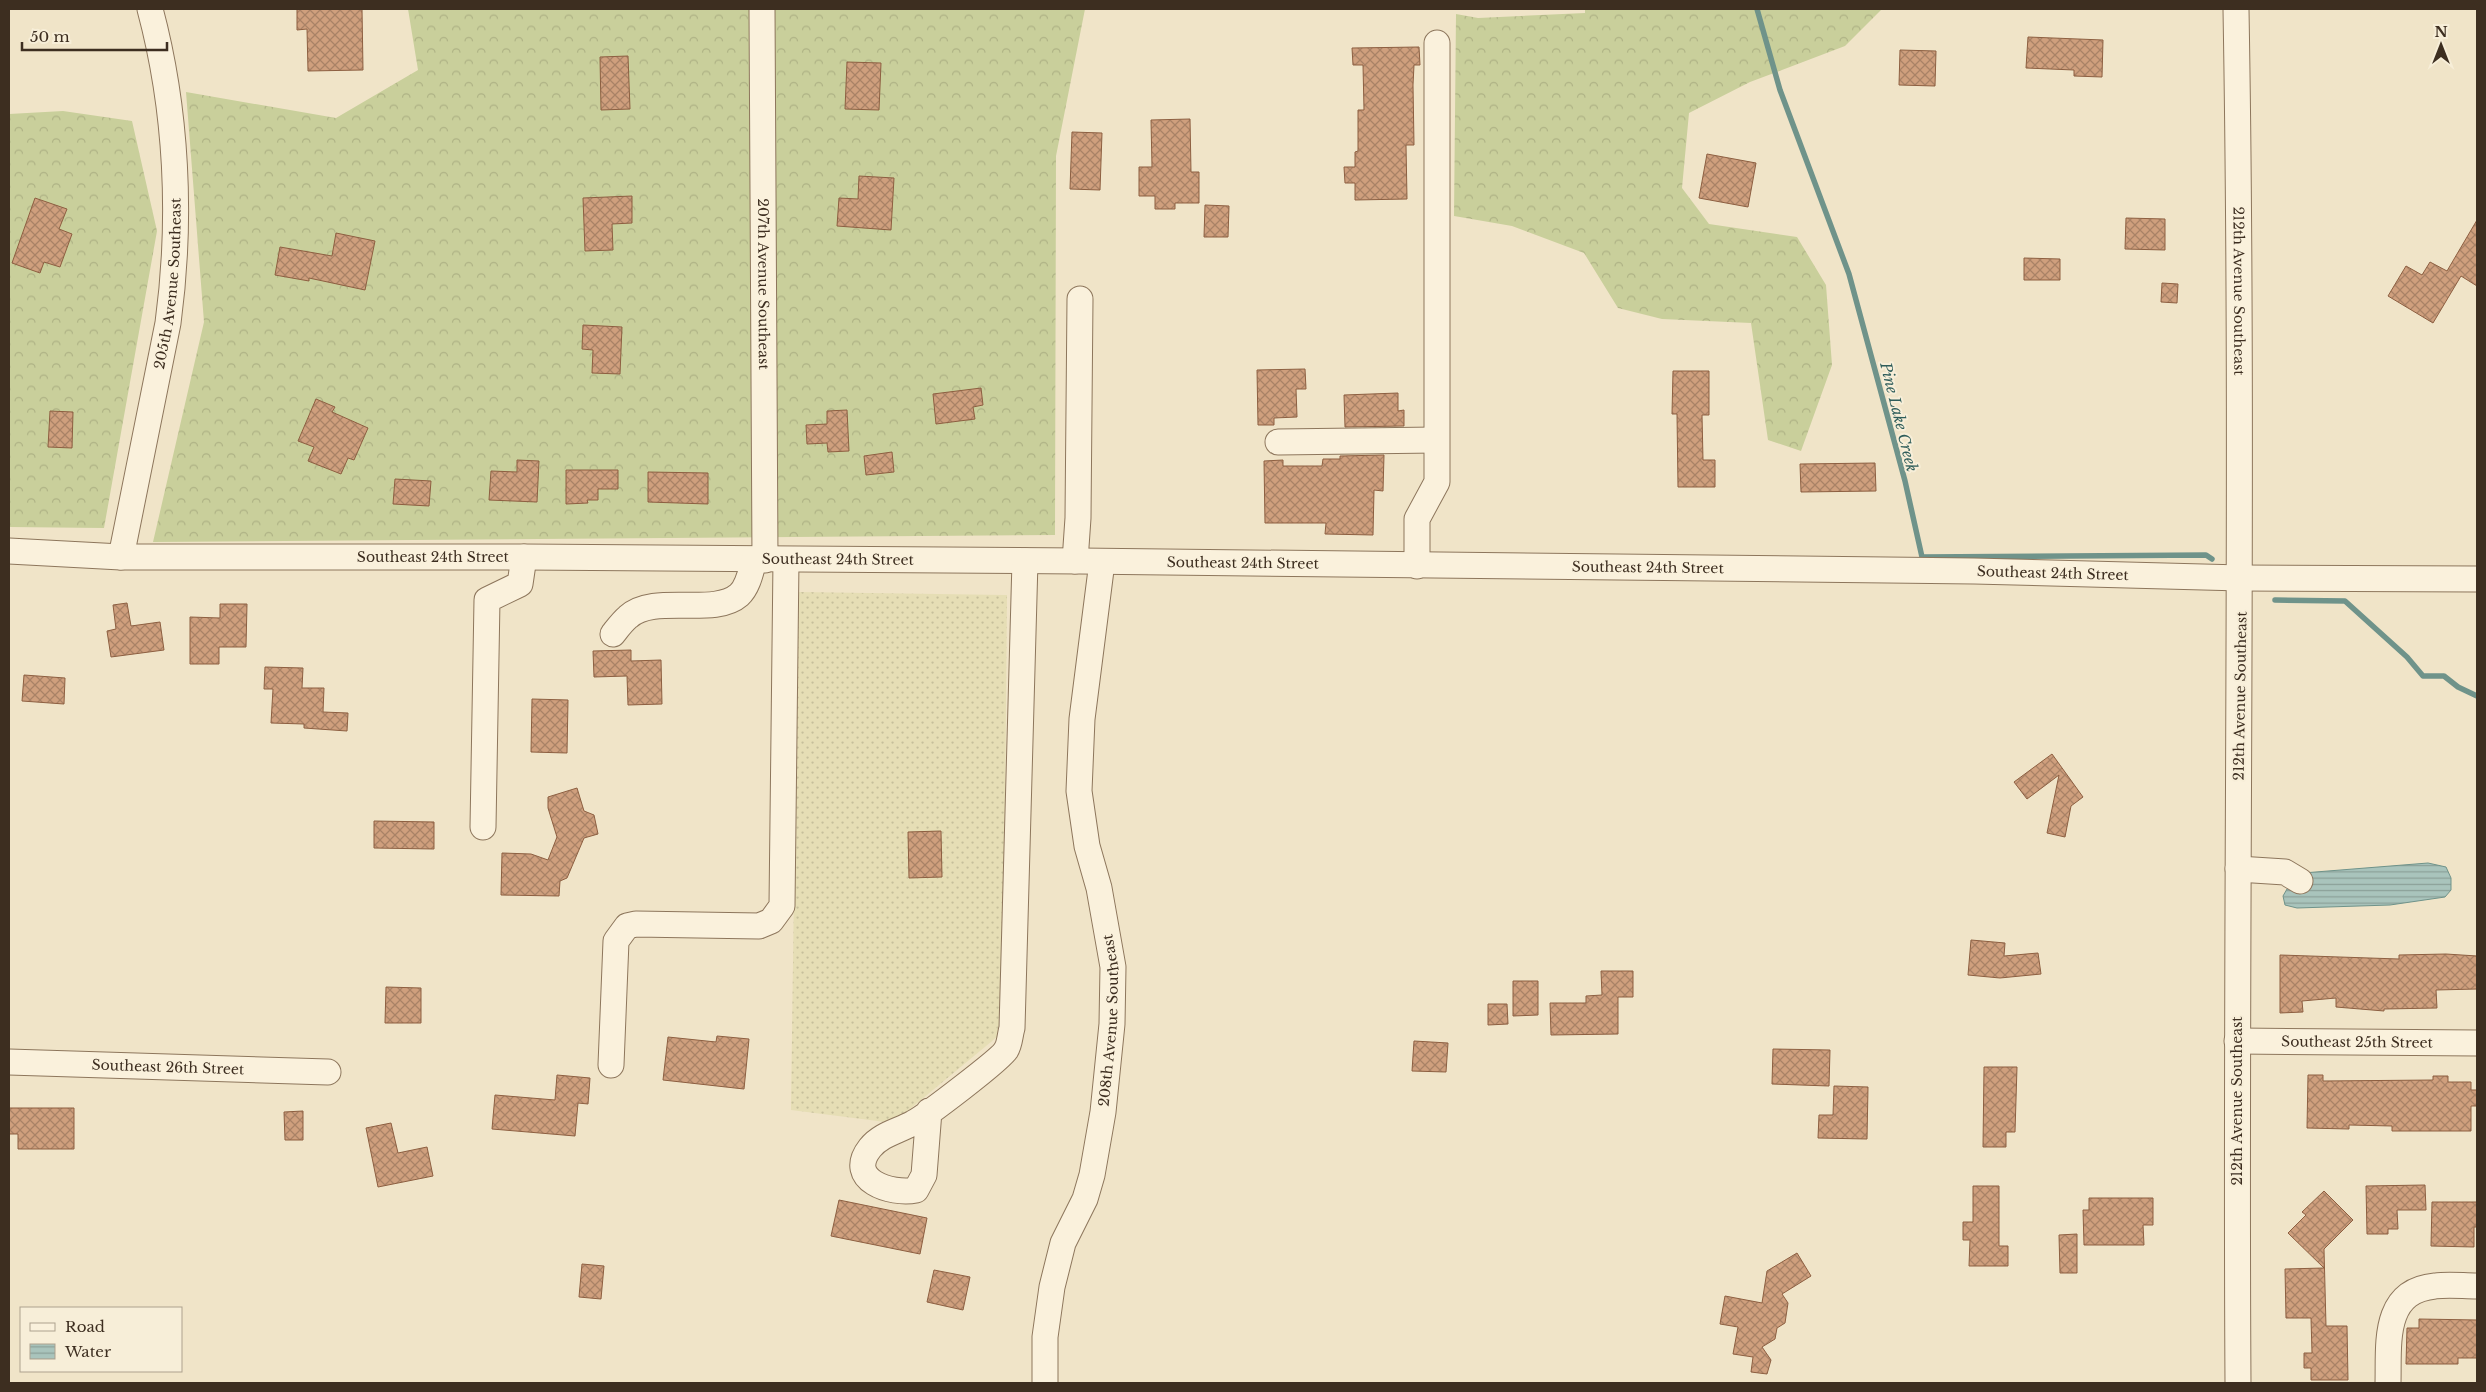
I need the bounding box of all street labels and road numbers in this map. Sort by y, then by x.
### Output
street label: 205th Avenue Southeast [150,197,185,371]
street label: 207th Avenue Southeast [754,198,773,370]
street label: 212th Avenue Southeast [2229,206,2248,376]
street label: Southeast 24th Street [357,548,510,566]
street label: Southeast 24th Street [762,550,915,569]
street label: Southeast 24th Street [1167,553,1320,573]
street label: Southeast 24th Street [1572,558,1725,577]
street label: Southeast 24th Street [1977,562,2130,584]
street label: 212th Avenue Southeast [2230,611,2250,781]
street label: 208th Avenue Southeast [1095,932,1123,1107]
street label: 212th Avenue Southeast [2228,1016,2246,1186]
street label: Southeast 25th Street [2281,1032,2434,1052]
street label: Southeast 26th Street [91,1056,245,1078]

